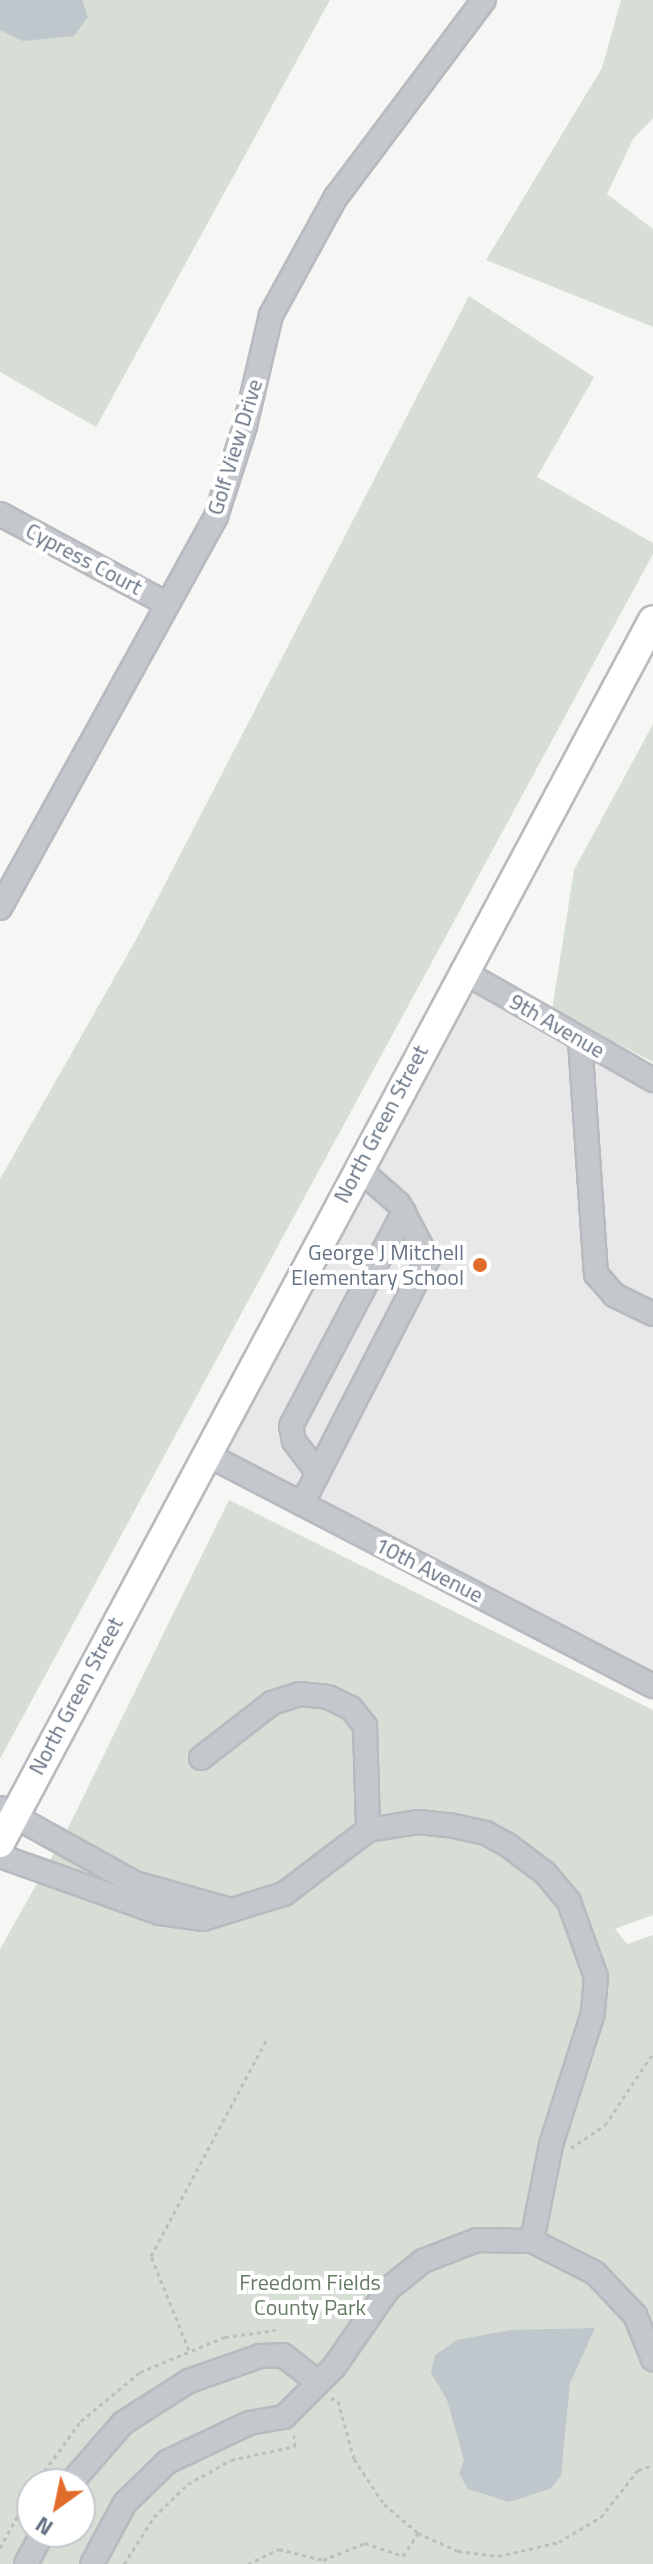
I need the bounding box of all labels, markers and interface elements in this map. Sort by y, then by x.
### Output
street label: Golf View Drive [202,376,268,518]
street label: Cypress Court [21,517,147,601]
street label: 9th Avenue [505,988,609,1064]
street label: North Green Street [328,1041,434,1207]
place label: George J Mitchell Elementary School [291,1239,464,1290]
marker: George J Mitchell Elementary School [471,1256,489,1274]
street label: 10th Avenue [371,1531,487,1609]
street label: North Green Street [23,1613,129,1779]
park label: Freedom Fields County Park [239,2269,381,2320]
north arrow [16,2468,96,2548]
text: N [28,2508,60,2545]

